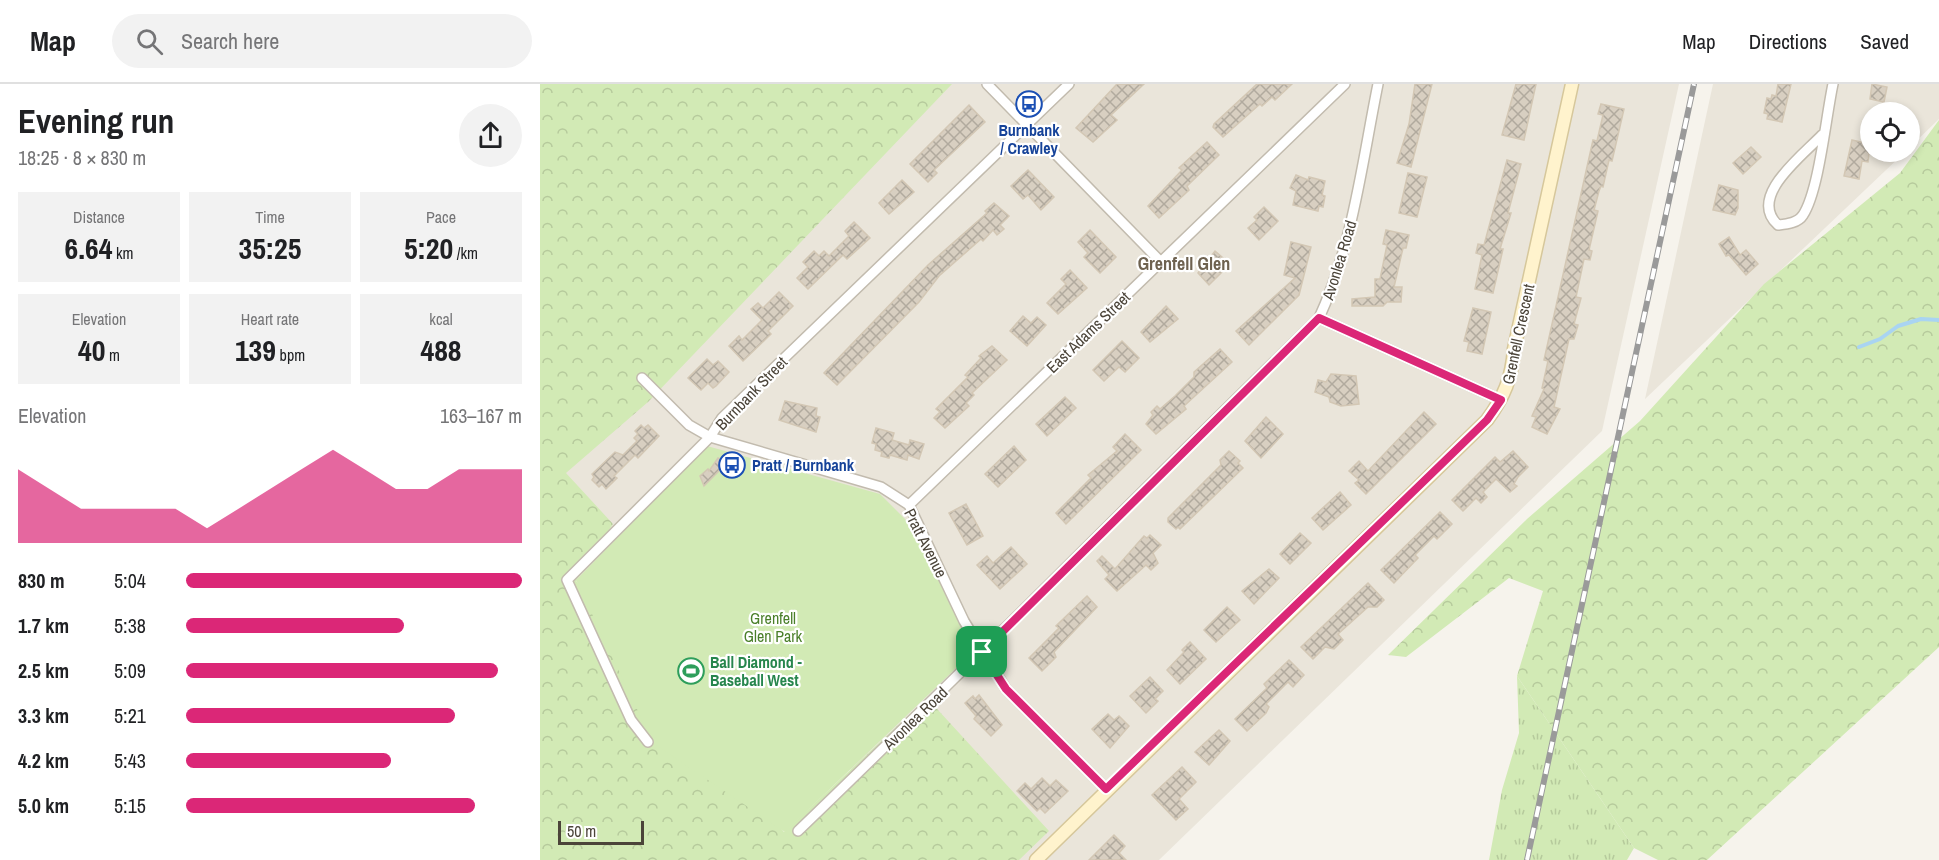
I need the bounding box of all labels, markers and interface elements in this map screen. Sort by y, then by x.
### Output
search box [112,14,532,68]
text: Map [30,22,76,60]
icon: search [133,25,166,58]
text: Search here [181,26,279,56]
text: Map [1682,27,1716,56]
text: Directions [1749,27,1827,56]
text: Saved [1860,27,1909,56]
bus stop icon: Burnbank / Crawley [1014,89,1044,119]
text: Evening run [18,99,174,143]
map controls [1860,102,1920,162]
button: locate [1860,102,1920,162]
button: share [459,104,522,167]
place label: Burnbank / Crawley [998,119,1060,159]
text: 18:25 · 8 × 830 m [18,144,146,171]
text: Distance [73,206,125,228]
text: Time [255,206,285,228]
text: Pace [426,206,456,228]
street label: Avonlea Road [1316,217,1362,303]
text: 6.64 [64,228,112,268]
text: 35:25 [239,228,301,268]
text: 5:20 [404,228,453,268]
text: km [112,242,134,264]
text: /km [453,242,478,264]
district label: Grenfell Glen [1138,251,1230,276]
street label: Grenfell Crescent [1497,281,1539,386]
street label: East Adams Street [1041,286,1135,378]
text: Elevation [72,308,126,330]
text: Heart rate [241,308,299,330]
text: kcal [429,308,453,330]
text: 40 [78,330,105,370]
text: 139 [235,330,276,370]
text: 488 [420,330,462,370]
text: m [105,344,120,366]
text: bpm [276,344,305,366]
street label: Burnbank Street [710,351,792,435]
text: Elevation [18,402,86,429]
text: 163–167 m [440,402,522,429]
bus stop icon: Pratt / Burnbank [717,450,747,480]
place label: Pratt / Burnbank [752,454,855,476]
street label: Pratt Avenue [899,505,953,581]
text: 830 m [18,567,65,594]
text: 5:04 [114,567,146,594]
park label: Grenfell Glen Park [744,607,803,647]
text: 1.7 km [18,612,69,639]
text: 5:38 [114,612,146,639]
pin [956,626,1007,677]
icon: arrive [965,635,998,668]
place label: Ball Diamond - Baseball West [710,651,802,691]
sports icon: Ball Diamond - Baseball West [676,656,706,686]
text: 2.5 km [18,657,69,684]
text: 5:09 [114,657,146,684]
street label: Avonlea Road [877,682,952,755]
text: 3.3 km [18,702,69,729]
text: 5:21 [114,702,146,729]
text: 4.2 km [18,747,69,774]
text: 5:43 [114,747,146,774]
text: 5.0 km [18,792,69,819]
text: 5:15 [114,792,146,819]
scale bar [558,818,644,846]
text: 50 m [567,820,596,842]

